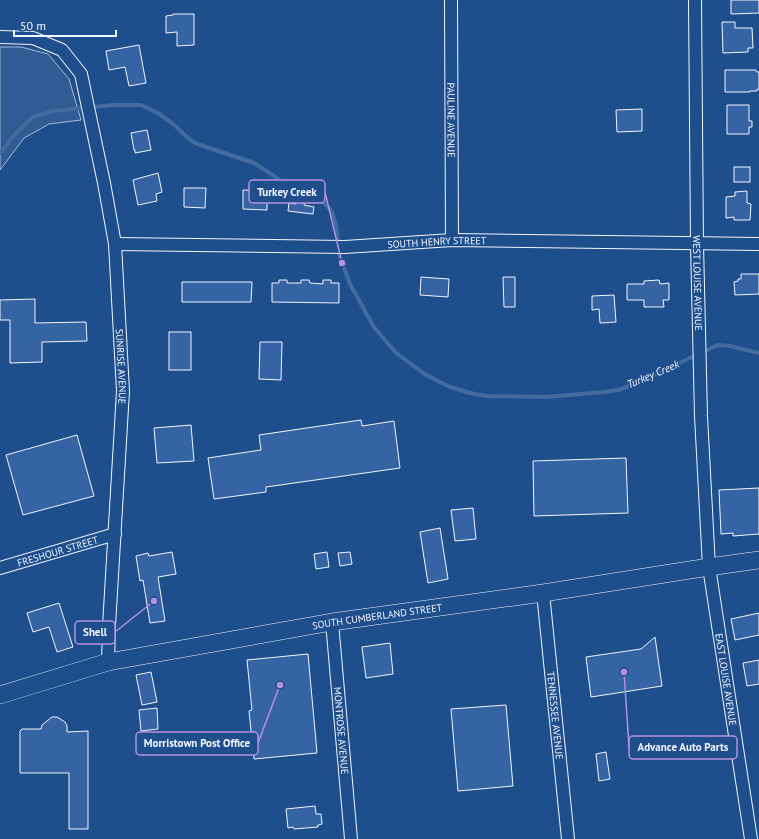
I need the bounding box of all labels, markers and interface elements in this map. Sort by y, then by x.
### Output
scale bar [14,12,116,38]
text: 50 m [20,18,46,33]
street label: PAULINE AVENUE [444,82,458,158]
callout: Turkey Creek [249,180,325,203]
text: Turkey Creek [257,185,317,199]
street label: SOUTH HENRY STREET [387,234,487,251]
street label: WEST LOUISE AVENUE [690,235,705,331]
street label: SUNRISE AVENUE [113,328,129,405]
water label: Turkey Creek [625,356,682,391]
street label: FRESHOUR STREET [16,533,100,570]
street label: SOUTH CUMBERLAND STREET [311,601,443,632]
callout: Shell [75,621,115,644]
text: Shell [83,625,108,639]
street label: EAST LOUISE AVENUE [712,632,739,727]
street label: TENNESSEE AVENUE [544,671,566,760]
street label: MONTROSE AVENUE [331,686,351,775]
callout: Morristown Post Office [136,732,258,755]
text: Morristown Post Office [144,736,251,750]
callout: Advance Auto Parts [629,736,737,759]
text: Advance Auto Parts [638,740,729,754]

